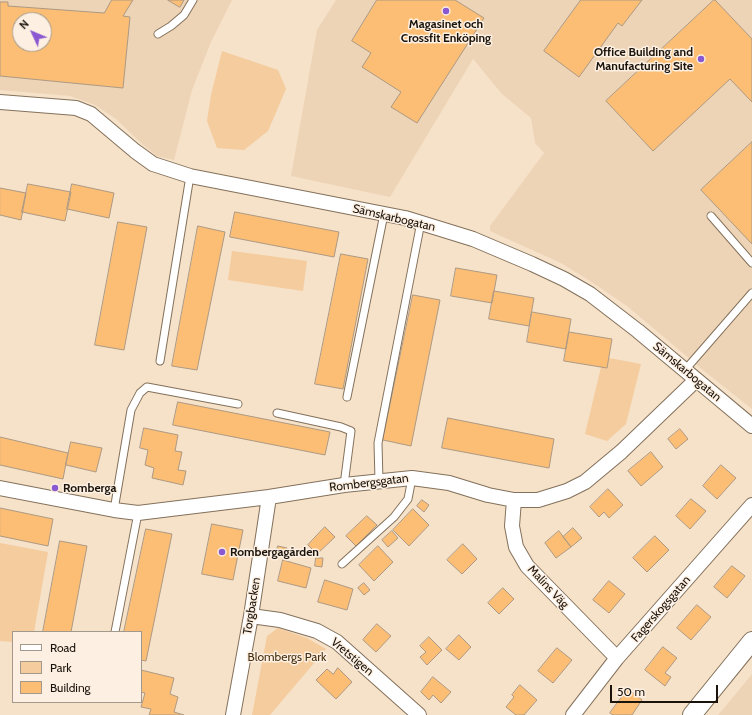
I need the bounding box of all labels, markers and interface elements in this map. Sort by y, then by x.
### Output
marker: Magasinet och Crossfit Enköping [441,6,451,16]
north arrow [12,12,52,52]
text: N [16,17,32,32]
place label: Magasinet och Crossfit Enköping [401,17,491,45]
place label: Office Building and Manufacturing Site [594,45,693,73]
marker: Office Building and Manufacturing Site [696,54,706,64]
street label: Sämskarbogatan [351,201,437,235]
street label: Sämskarbogatan [650,339,724,405]
street label: Rombergsgatan [329,471,409,495]
place label: Romberga [63,481,116,495]
marker: Romberga [50,483,60,493]
place label: Rombergagården [230,545,319,559]
marker: Rombergagården [217,547,227,557]
street label: Malins Väg [524,562,572,612]
street label: Fagerskogsgatan [628,573,694,645]
street label: Torgbacken [240,576,264,636]
legend [12,631,142,703]
street label: Vretstigen [328,635,376,679]
text: Road [50,640,76,655]
park label: Blombergs Park [248,650,326,664]
text: Park [50,660,72,675]
scale bar [612,677,720,703]
text: Building [50,680,91,695]
text: 50 m [617,684,645,699]

